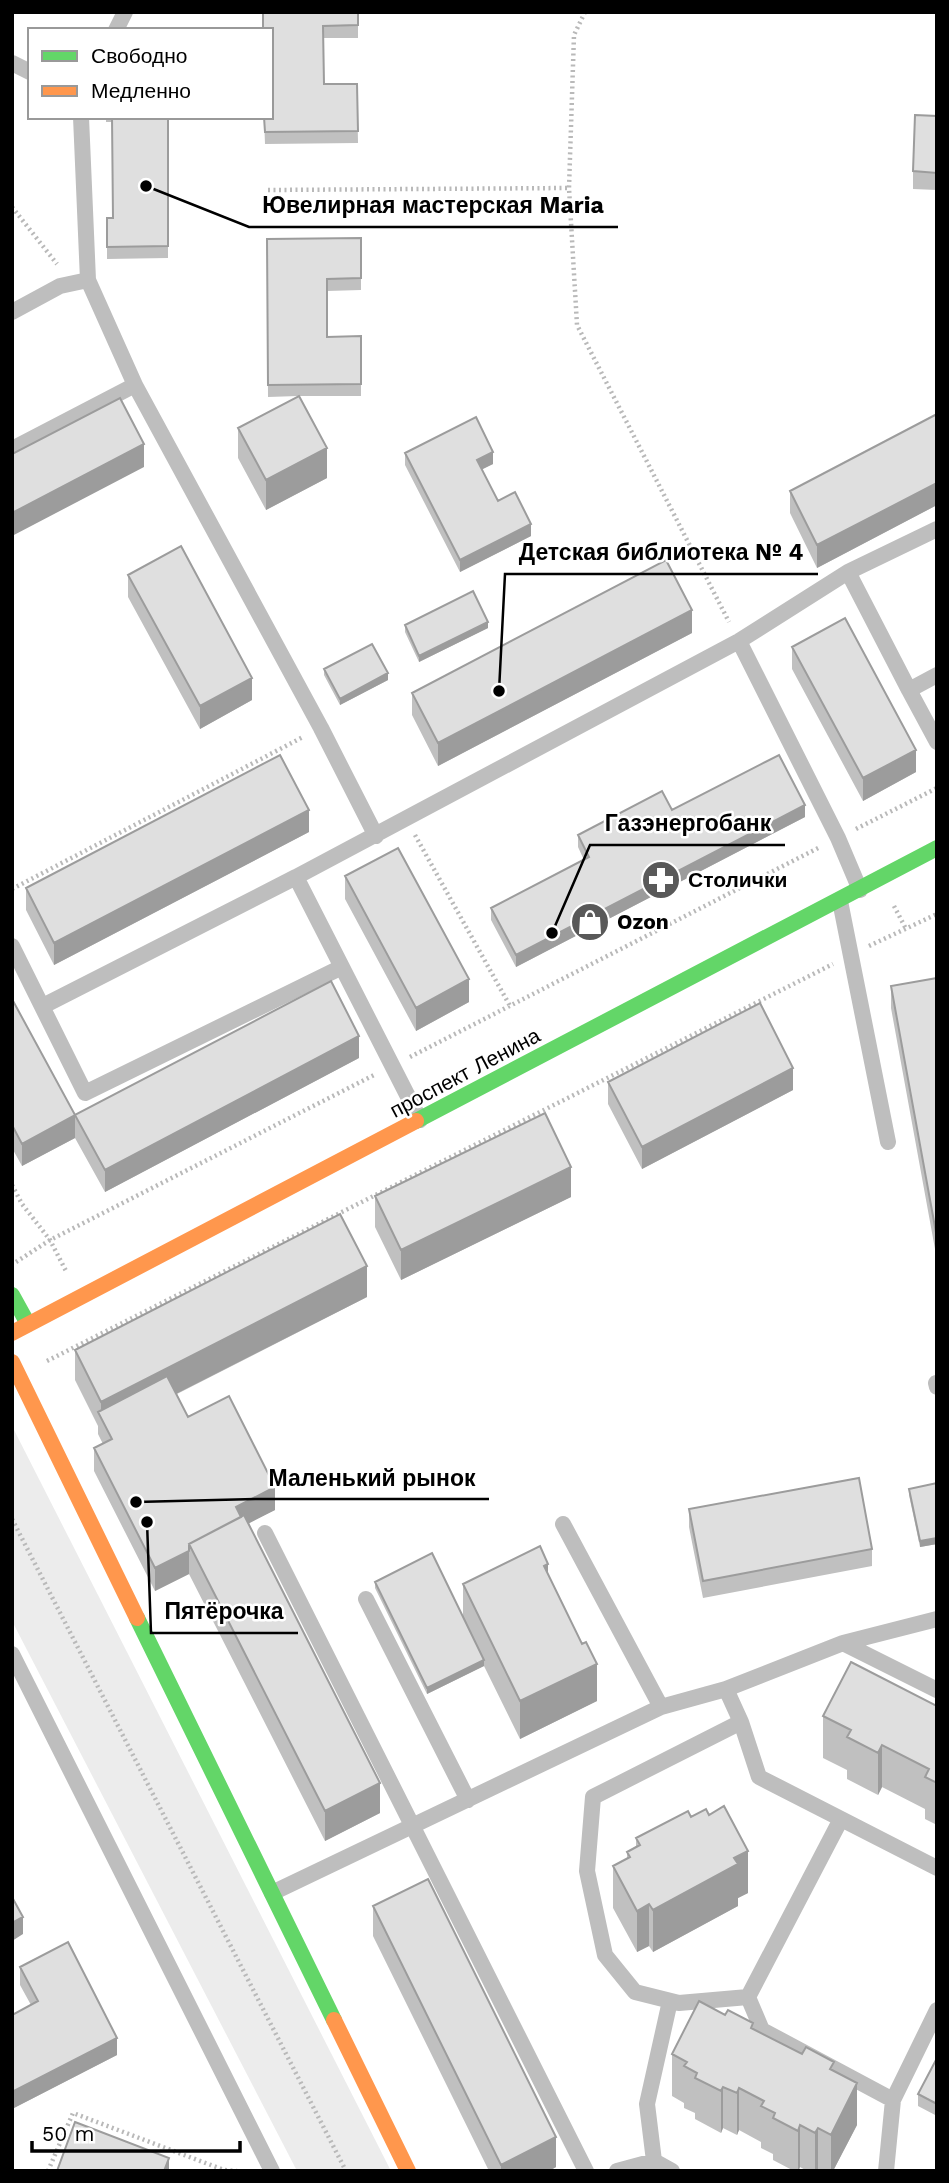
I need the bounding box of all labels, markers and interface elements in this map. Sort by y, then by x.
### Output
legend [28,28,273,119]
text: Свободно [91,43,188,68]
text: Медленно [91,78,191,103]
callout: Ювелирная мастерская Maria [249,183,618,227]
text: Ювелирная мастерская Maria [262,192,604,219]
callout: Детская библиотека № 4 [505,530,818,574]
text: Детская библиотека № 4 [519,539,803,566]
callout: Газэнергобанк [590,801,785,845]
text: Газэнергобанк [605,810,772,837]
pharmacy icon: Столички [640,859,682,901]
place label: Столички [688,867,787,892]
shop icon: Ozon [569,901,611,943]
place label: Ozon [617,909,669,934]
street label: проспект Ленина [385,1022,544,1123]
callout: Маленький рынок [255,1455,489,1499]
text: Маленький рынок [269,1465,476,1492]
callout: Пятёрочка [151,1589,298,1633]
text: Пятёрочка [164,1598,284,1625]
scale bar [32,2110,240,2154]
text: 50 m [42,2121,94,2146]

